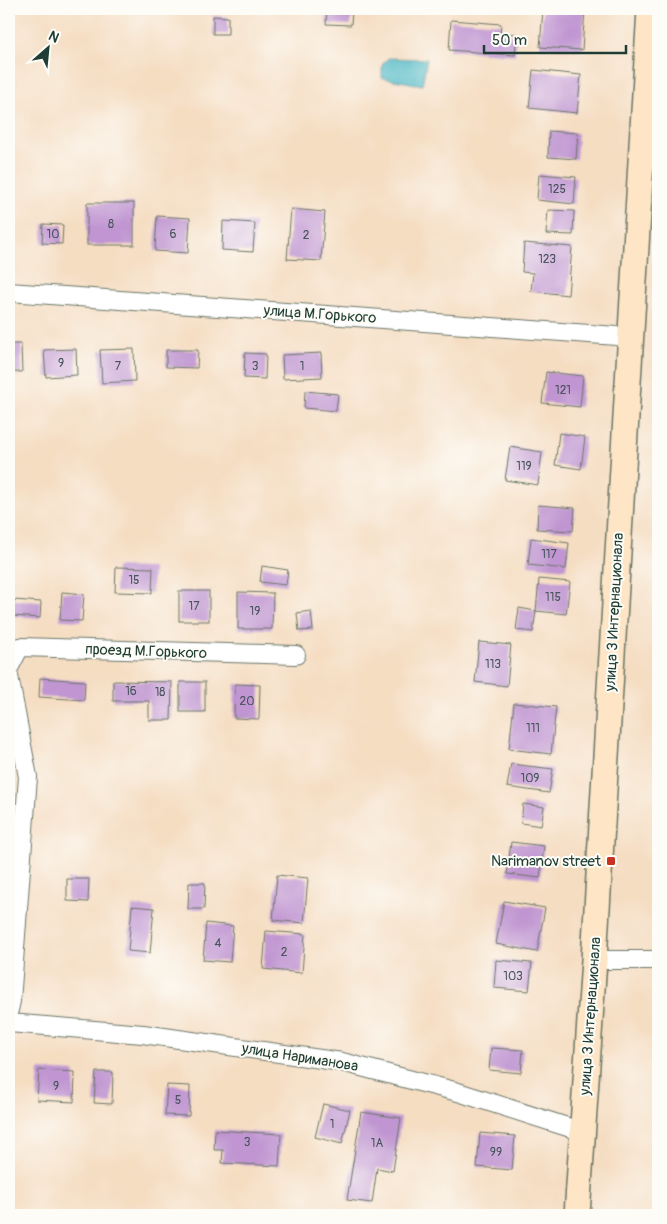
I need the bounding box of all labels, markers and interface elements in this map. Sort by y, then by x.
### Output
north arrow [22,22,72,72]
scale bar [484,22,627,54]
text: N [46,27,62,47]
text: 50 m [492,31,527,50]
house number: 125 [548,182,566,197]
house number: 8 [108,217,114,232]
house number: 10 [47,227,59,242]
house number: 6 [170,227,177,242]
house number: 2 [303,228,310,243]
house number: 123 [538,252,556,267]
street label: улица М.Горького [262,301,377,328]
house number: 9 [58,356,64,371]
house number: 7 [115,359,122,374]
house number: 3 [252,359,259,374]
house number: 1 [300,359,304,374]
house number: 121 [555,383,571,398]
house number: 119 [516,459,532,474]
street label: улица 3 Интернационала [601,532,628,693]
house number: 117 [541,547,558,562]
house number: 15 [128,573,140,588]
house number: 115 [545,590,561,605]
house number: 17 [188,599,200,614]
house number: 19 [250,604,260,619]
street label: проезд М.Горького [85,640,207,663]
house number: 113 [485,657,501,672]
house number: 16 [125,684,137,699]
house number: 18 [155,685,165,700]
house number: 20 [240,694,254,709]
house number: 111 [526,721,540,736]
house number: 109 [520,771,540,786]
place label: Narimanov street [491,852,602,871]
marker: Narimanov street [605,855,617,867]
house number: 4 [215,936,222,951]
street label: улица 3 Интернационала [575,936,606,1097]
house number: 2 [281,945,288,960]
house number: 103 [503,969,523,984]
street label: улица Нариманова [239,1039,359,1076]
house number: 9 [53,1079,59,1094]
house number: 5 [175,1093,181,1108]
house number: 1 [330,1117,334,1132]
house number: 3 [244,1135,251,1150]
house number: 1А [371,1136,383,1151]
house number: 99 [490,1145,502,1160]

